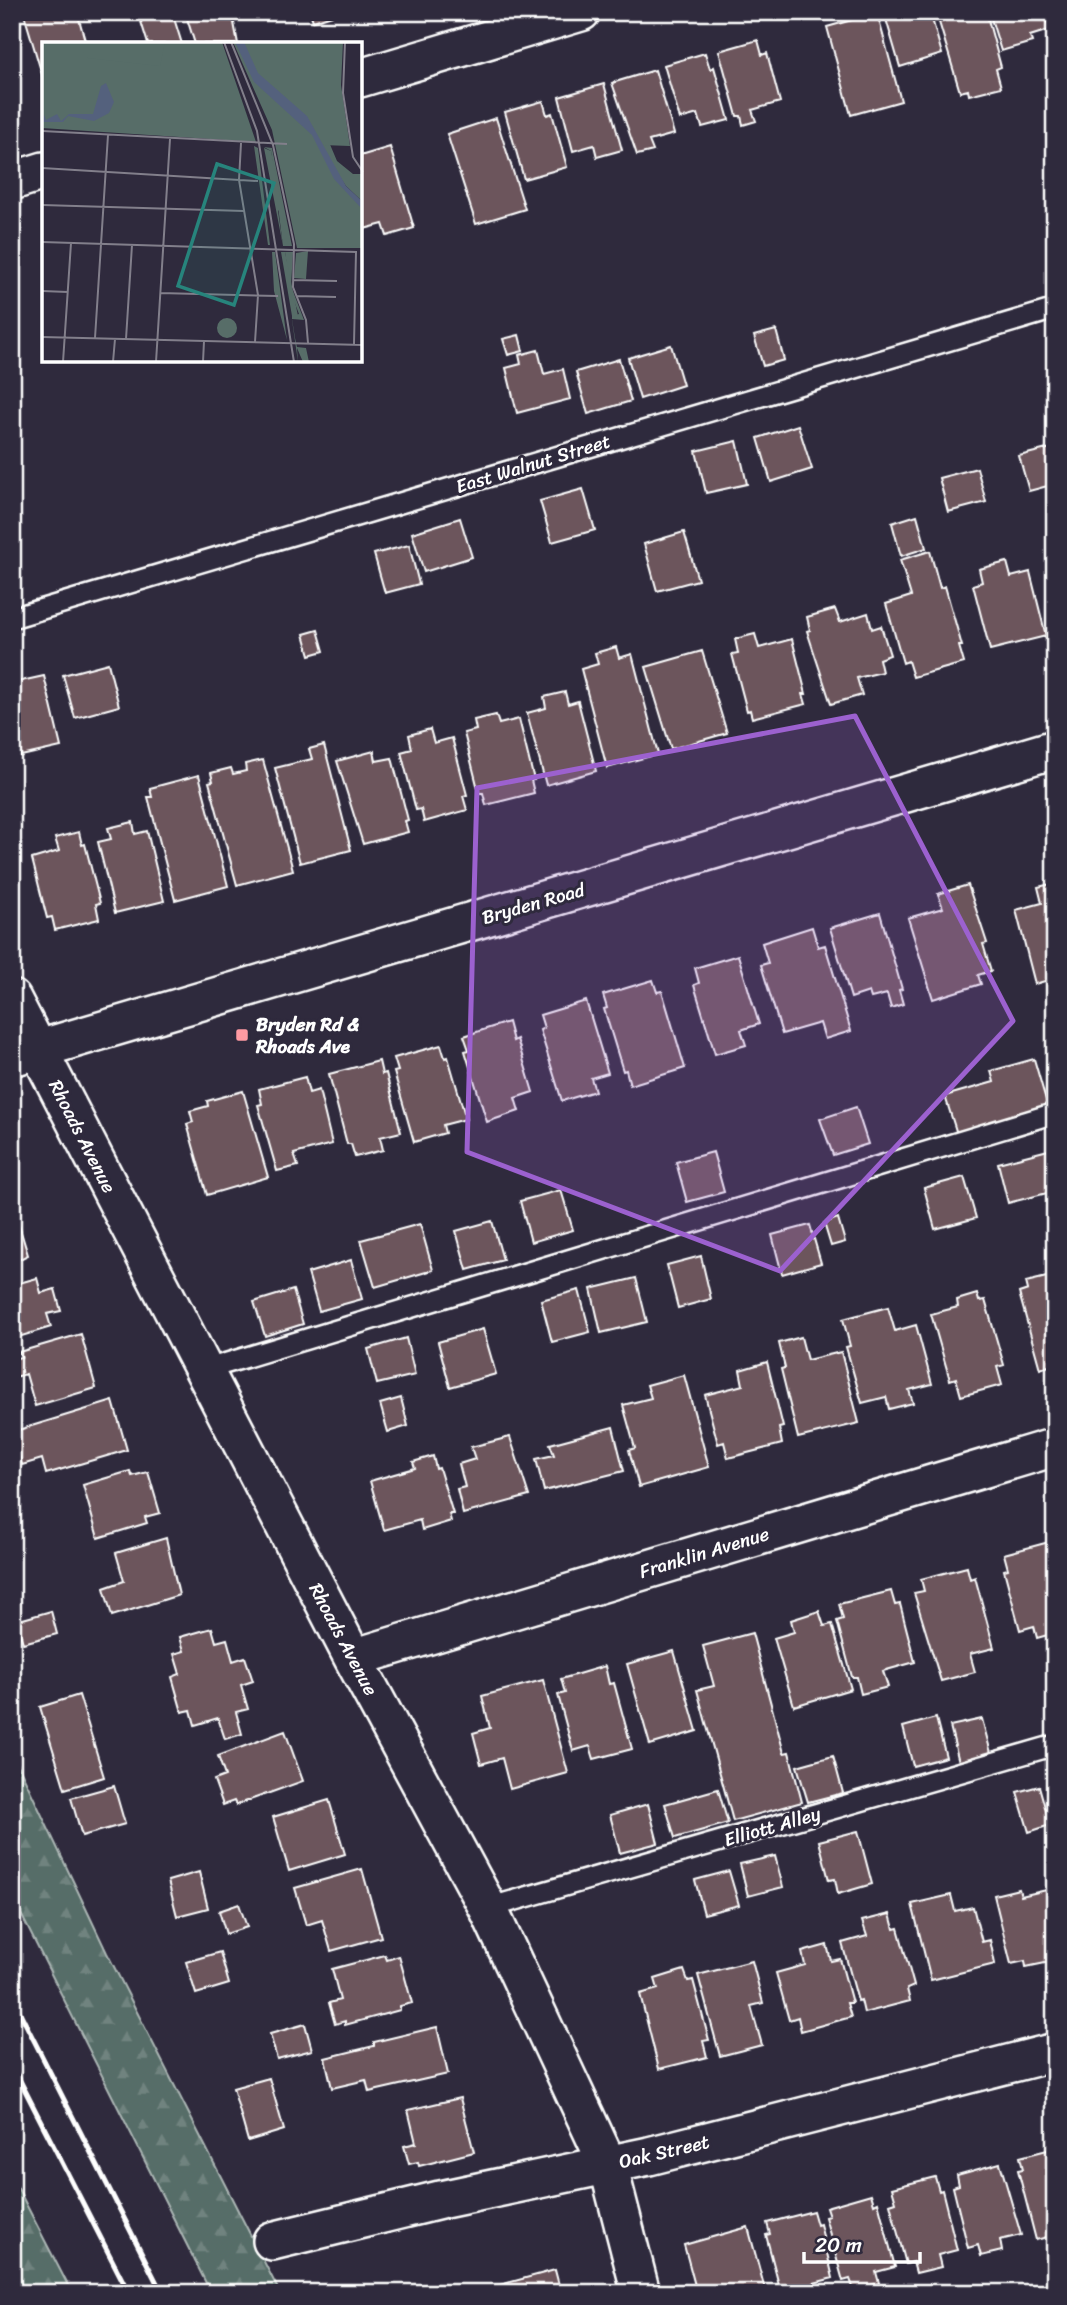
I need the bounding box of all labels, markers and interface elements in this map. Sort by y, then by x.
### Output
inset map [42,42,362,362]
street label: East Walnut Street [452,424,615,503]
street label: Bryden Road [478,873,589,934]
place label: Bryden Rd & Rhoads Ave [255,1008,359,1063]
marker: Bryden Rd & Rhoads Ave [234,1027,250,1043]
street label: Rhoads Avenue [40,1073,126,1199]
street label: Franklin Avenue [635,1517,773,1588]
street label: Rhoads Avenue [300,1577,387,1702]
street label: Elliott Alley [720,1797,825,1856]
street label: Oak Street [616,2125,713,2178]
scale bar [804,2221,920,2265]
text: 20 m [815,2226,862,2264]

